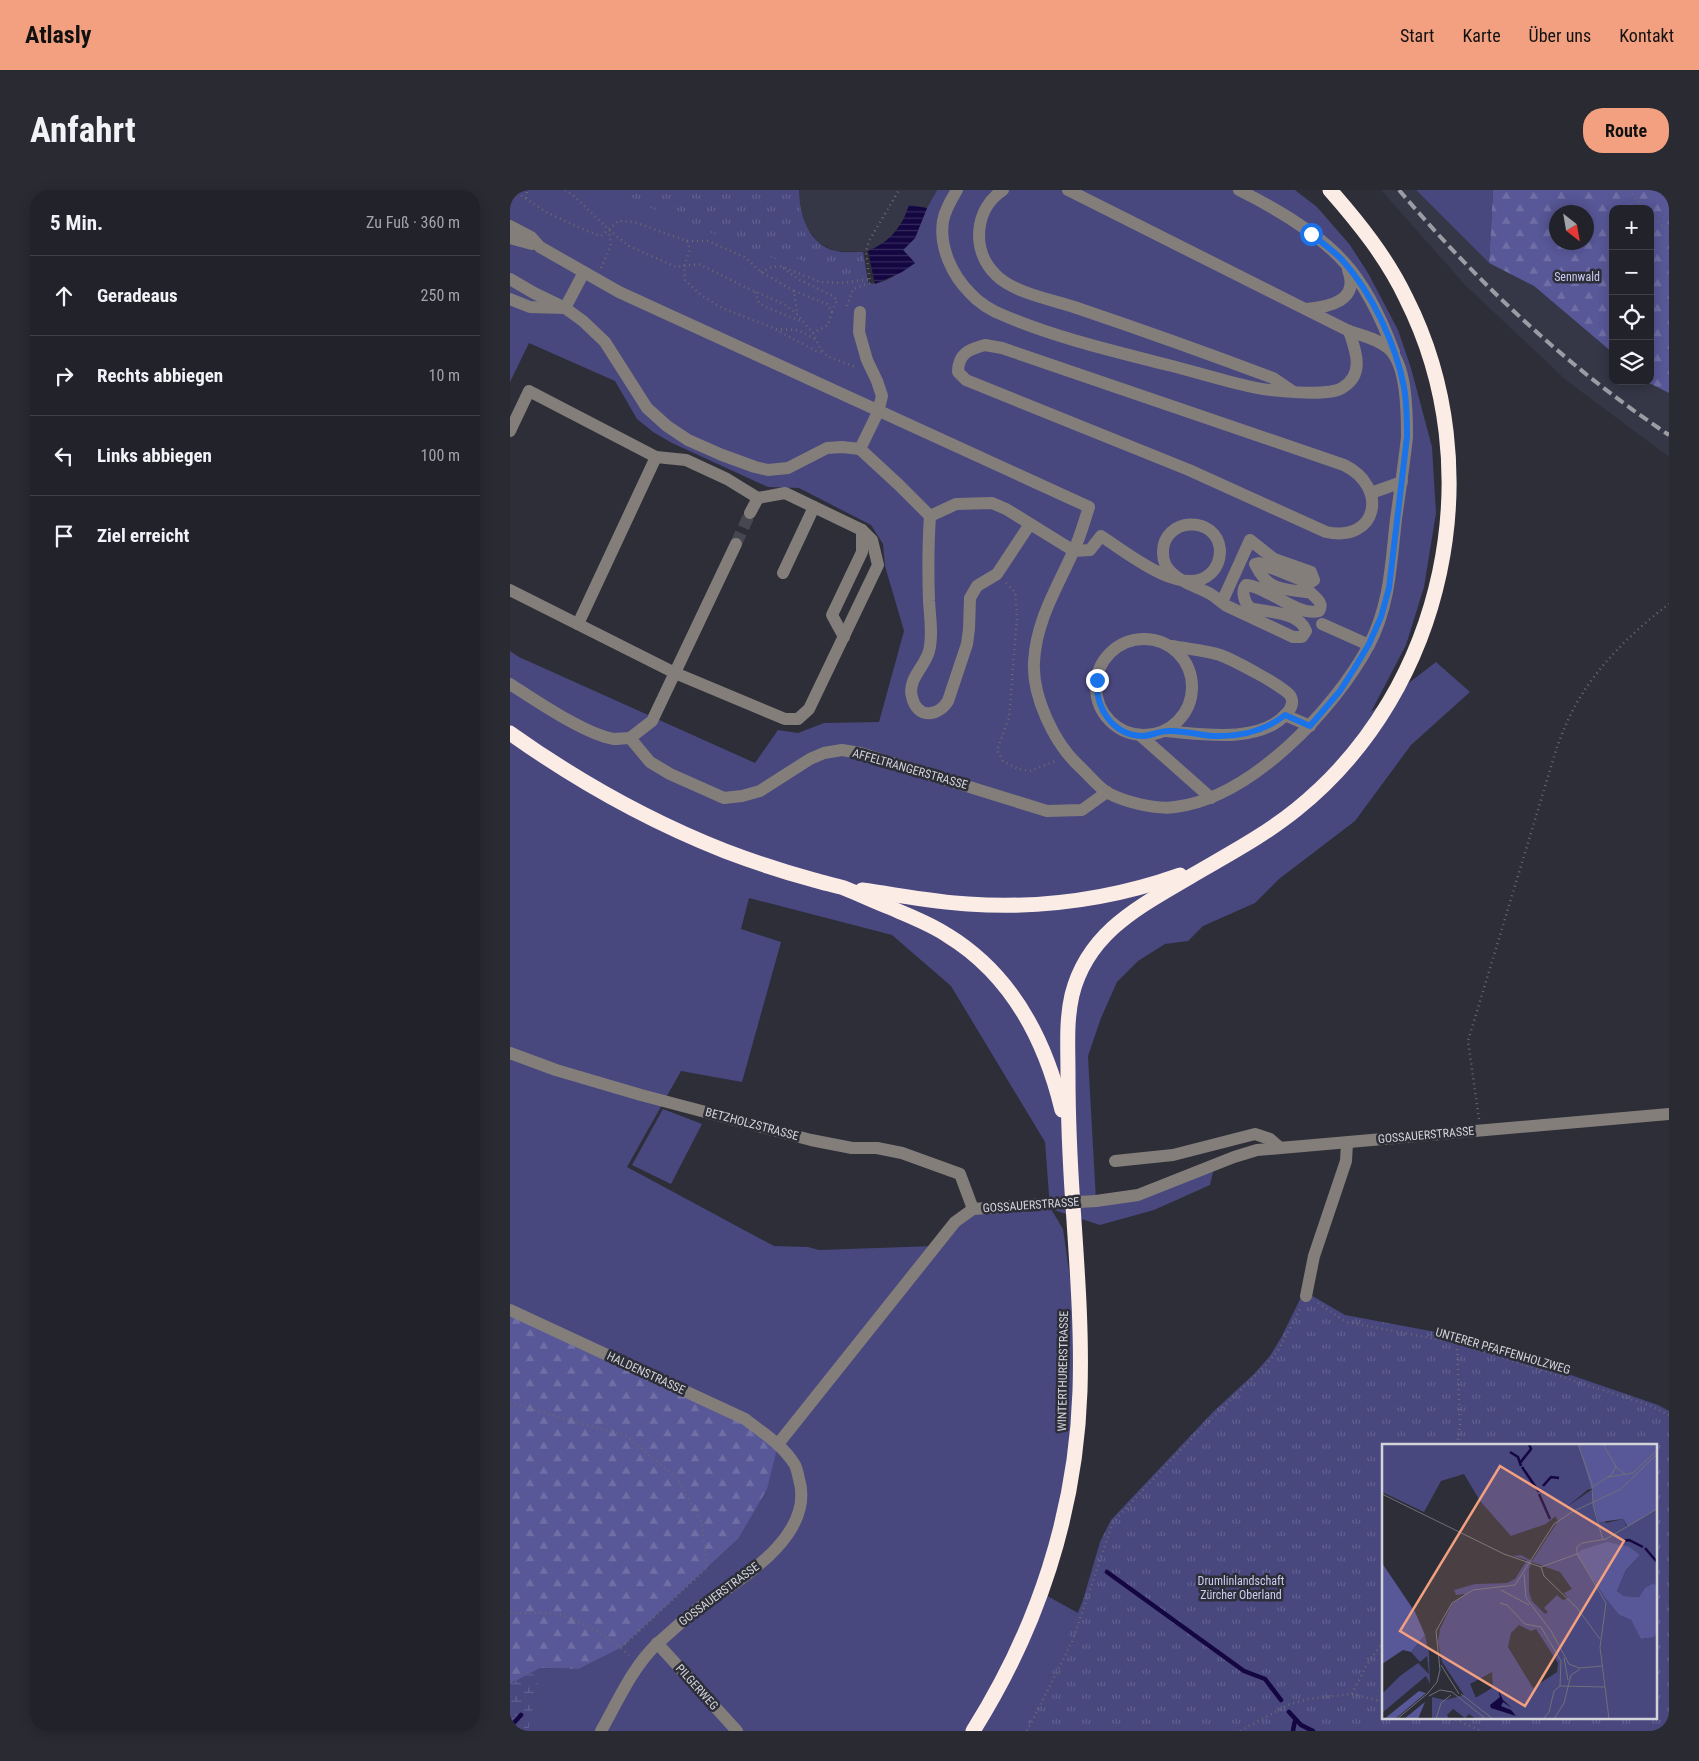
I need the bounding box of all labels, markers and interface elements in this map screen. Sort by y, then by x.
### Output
text: Atlasly [25,21,91,49]
text: Start [1400,25,1434,46]
text: Karte [1462,25,1501,46]
text: Über uns [1529,25,1591,46]
text: Kontakt [1619,25,1674,46]
button: Route [1583,108,1669,153]
text: Anfahrt [30,110,136,151]
north arrow [1549,205,1594,250]
map controls [1609,205,1654,385]
button: + [1609,205,1654,250]
text: 5 Min. [50,211,103,235]
text: Zu Fuß · 360 m [366,213,460,232]
route start [1300,223,1323,246]
button: − [1609,250,1654,295]
park label: Sennwald [1554,270,1600,284]
icon: ahead [50,282,78,310]
text: Geradeaus [97,284,178,307]
text: 250 m [421,286,460,305]
button: locate [1609,295,1654,340]
button: layers [1609,340,1654,385]
icon: right [50,362,78,390]
text: Rechts abbiegen [97,364,223,387]
text: 10 m [428,366,460,385]
icon: left [50,442,78,470]
text: Links abbiegen [97,444,212,467]
text: 100 m [421,446,460,465]
icon: arrive [50,522,78,550]
text: Ziel erreicht [97,524,189,547]
route end [1086,669,1109,692]
street label: AFFELTRANGERSTRASSE [851,746,969,792]
street label: BETZHOLZSTRASSE [704,1105,800,1143]
street label: GOSSAUERSTRASSE [1377,1124,1475,1146]
street label: GOSSAUERSTRASSE [982,1195,1080,1215]
street label: WINTERTHURERSTRASSE [1055,1310,1071,1432]
street label: UNTERER PFAFFENHOLZWEG [1434,1325,1572,1377]
street label: HALDENSTRASSE [605,1349,687,1397]
inset map [1382,1444,1656,1718]
street label: GOSSAUERSTRASSE [676,1559,762,1629]
park label: Drumlinlandschaft Zürcher Oberland [1198,1574,1285,1602]
street label: PILGERWEG [673,1661,721,1713]

